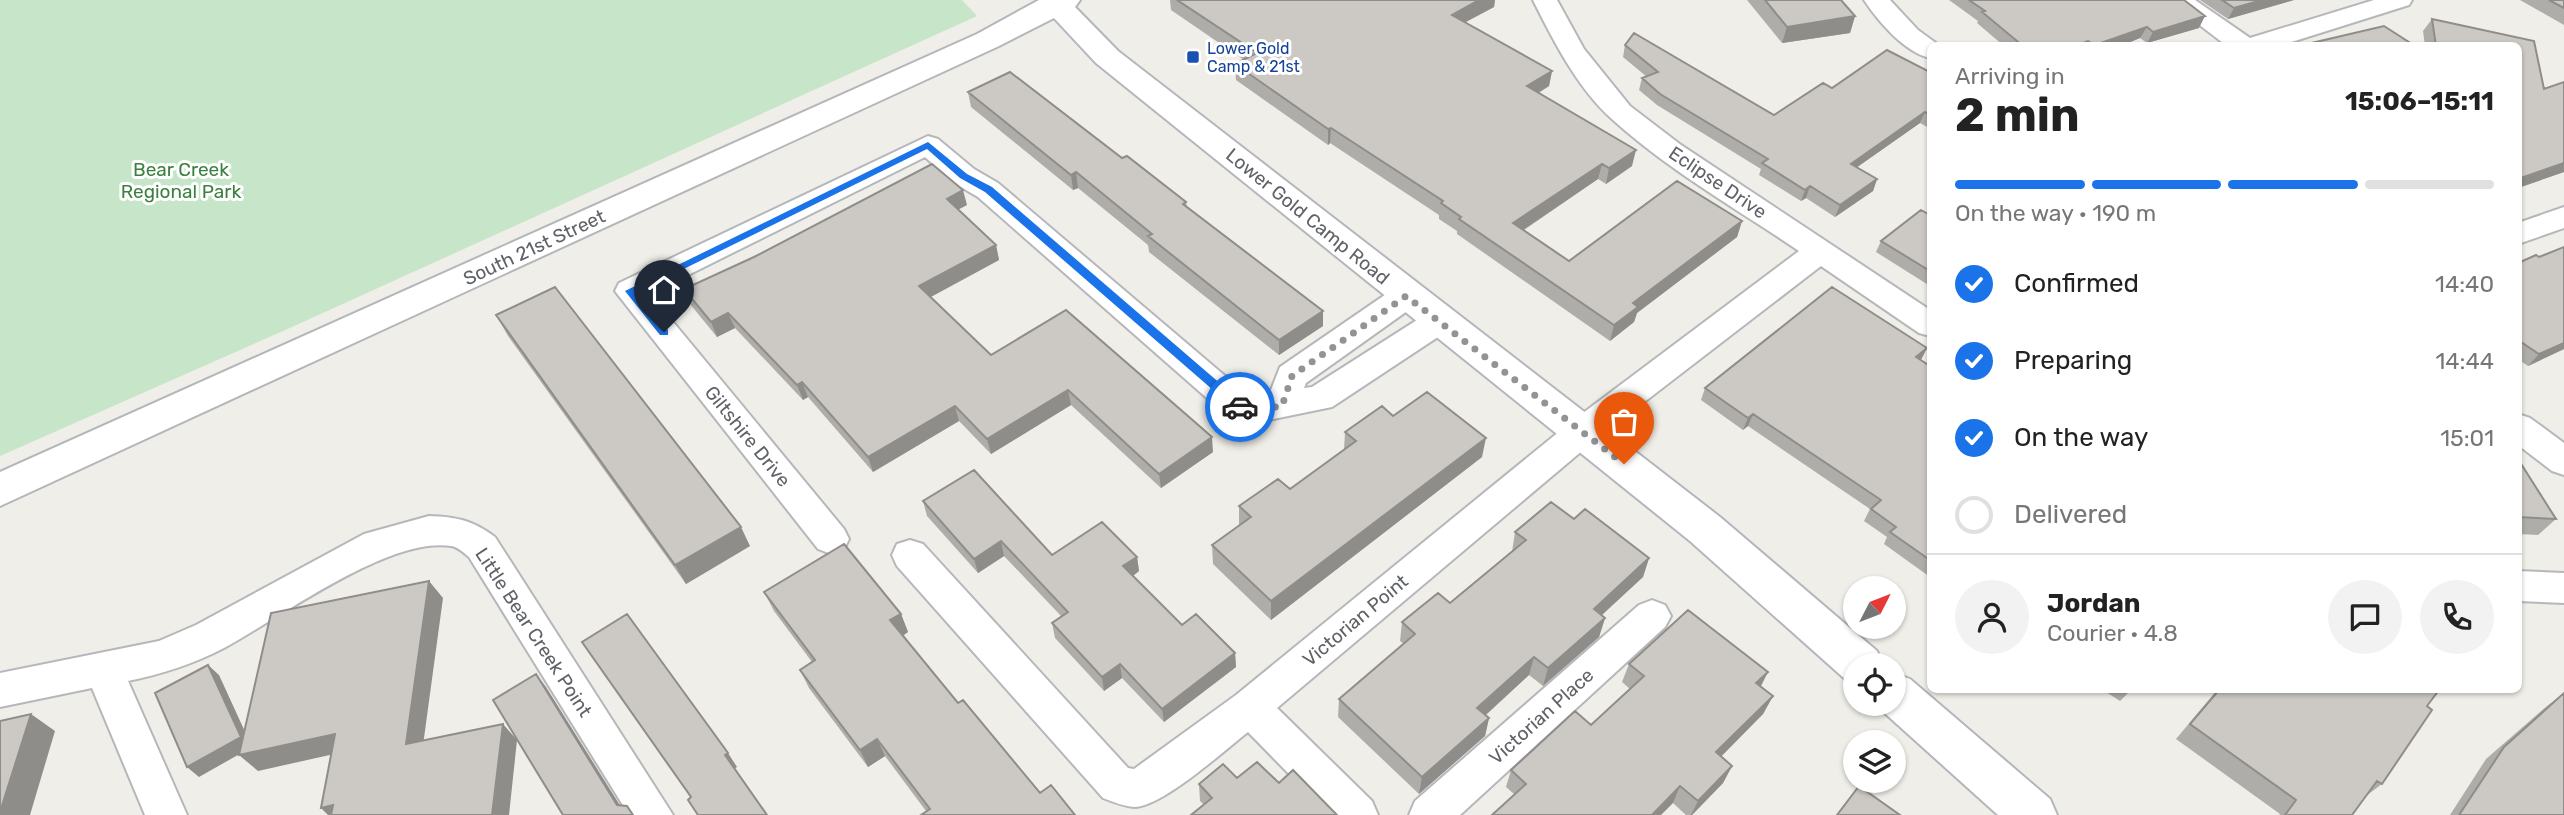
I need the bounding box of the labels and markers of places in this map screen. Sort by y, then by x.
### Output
place label: Lower Gold Camp & 21st [1207,39,1300,76]
marker: Lower Gold Camp & 21st [1185,49,1201,65]
pin [634,260,694,332]
pin [1594,392,1654,464]

